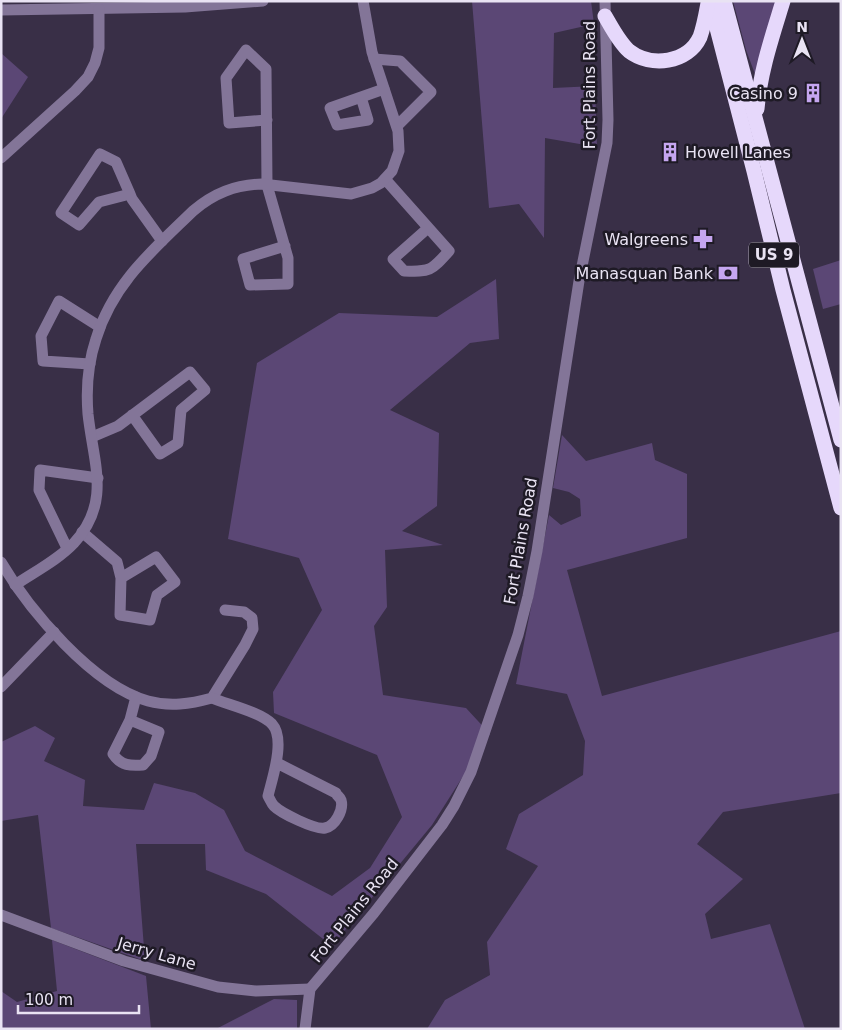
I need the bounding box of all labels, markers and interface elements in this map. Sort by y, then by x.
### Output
north arrow [777,15,827,65]
text: N [796,19,808,35]
street label: Fort Plains Road [580,21,599,149]
building icon: Casino 9 [802,82,824,104]
place label: Casino 9 [729,84,798,103]
building icon: Howell Lanes [659,141,681,163]
place label: Howell Lanes [685,143,791,162]
pharmacy icon: Walgreens [692,228,714,250]
place label: Walgreens [604,230,688,249]
road number: US 9 [749,242,799,268]
bank icon: Manasquan Bank [717,262,739,284]
place label: Manasquan Bank [576,264,714,283]
street label: Fort Plains Road [500,476,541,606]
street label: Fort Plains Road [307,854,402,966]
street label: Jerry Lane [114,933,198,974]
scale bar [18,982,139,1014]
text: 100 m [25,991,73,1009]

